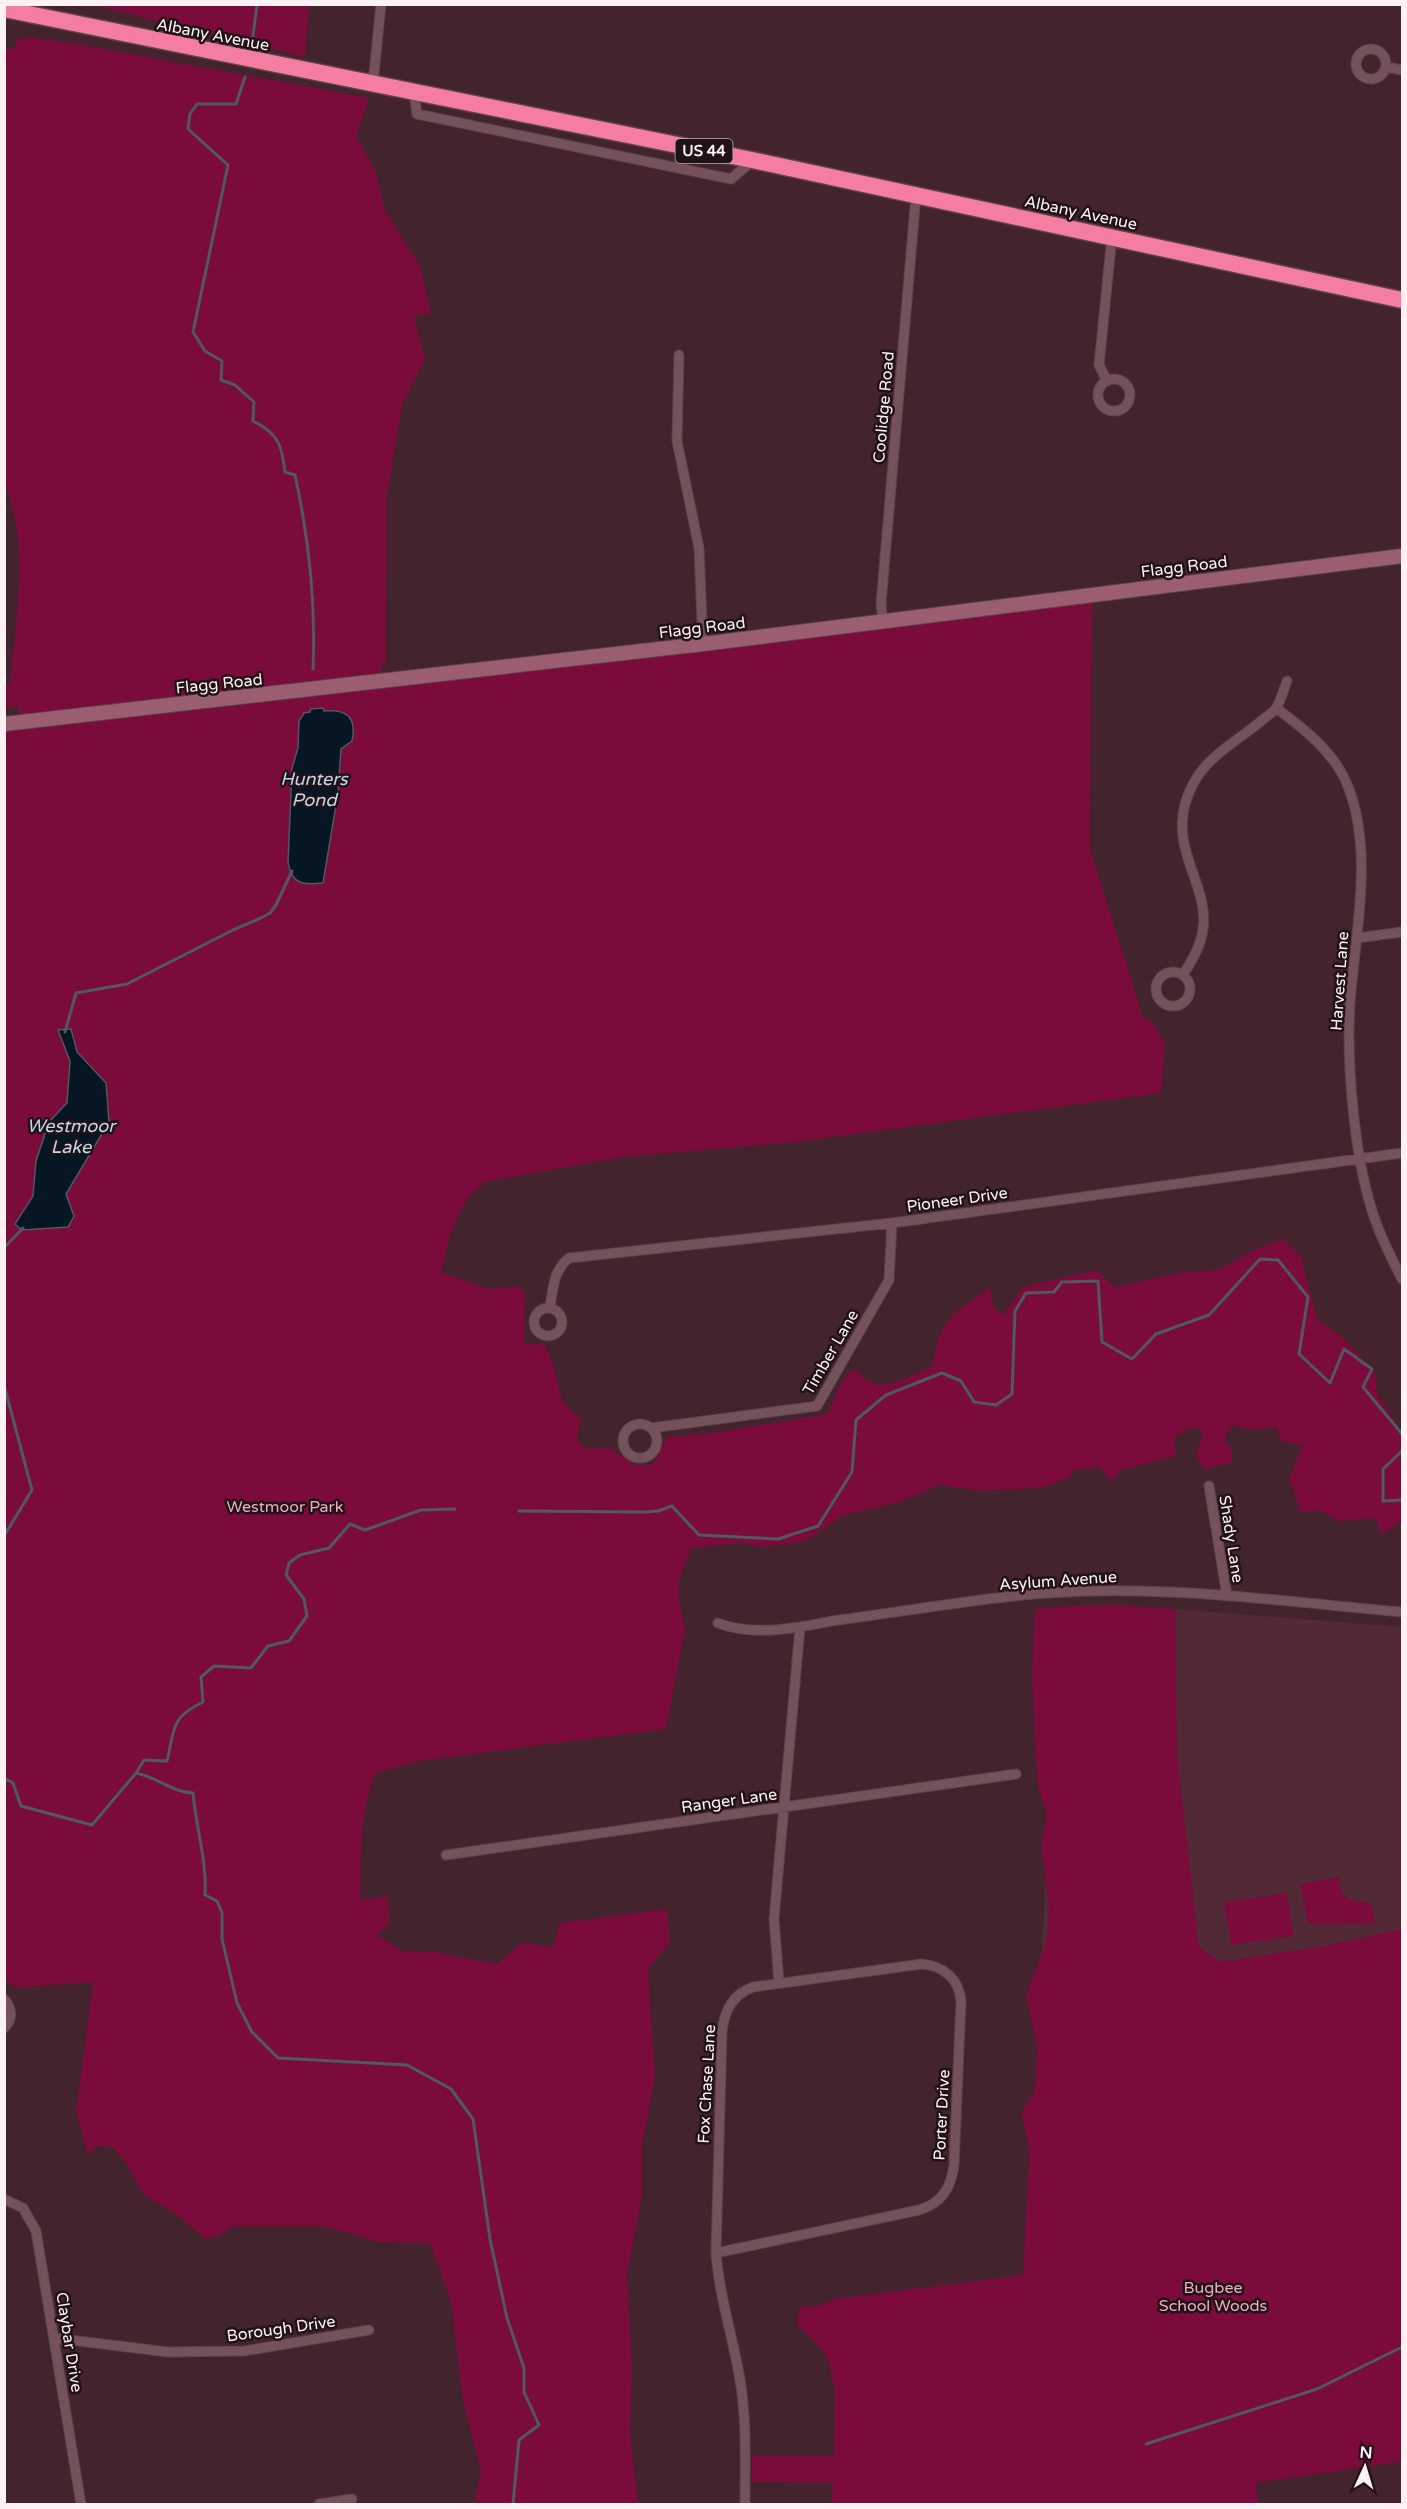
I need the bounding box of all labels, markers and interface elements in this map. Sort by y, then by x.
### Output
street label: Albany Avenue [155,14,271,56]
road number: US 44 [676,139,732,163]
street label: Albany Avenue [1023,191,1139,235]
street label: Coolidge Road [869,350,899,464]
street label: Flagg Road [1140,552,1229,582]
street label: Flagg Road [658,613,747,643]
street label: Flagg Road [175,669,263,698]
water label: Hunters Pond [280,768,349,811]
street label: Harvest Lane [1327,931,1353,1031]
water label: Westmoor Lake [27,1115,117,1158]
street label: Pioneer Drive [905,1183,1009,1217]
street label: Timber Lane [799,1306,863,1399]
street label: Shady Lane [1214,1494,1248,1584]
park label: Westmoor Park [227,1497,344,1517]
street label: Asylum Avenue [999,1567,1118,1595]
street label: Ranger Lane [680,1784,778,1818]
street label: Fox Chase Lane [694,2024,720,2144]
street label: Porter Drive [930,2069,954,2161]
park label: Bugbee School Woods [1159,2278,1267,2316]
street label: Claybar Drive [51,2291,87,2394]
street label: Borough Drive [226,2311,337,2347]
north arrow [1335,2437,1395,2497]
text: N [1359,2443,1373,2463]

